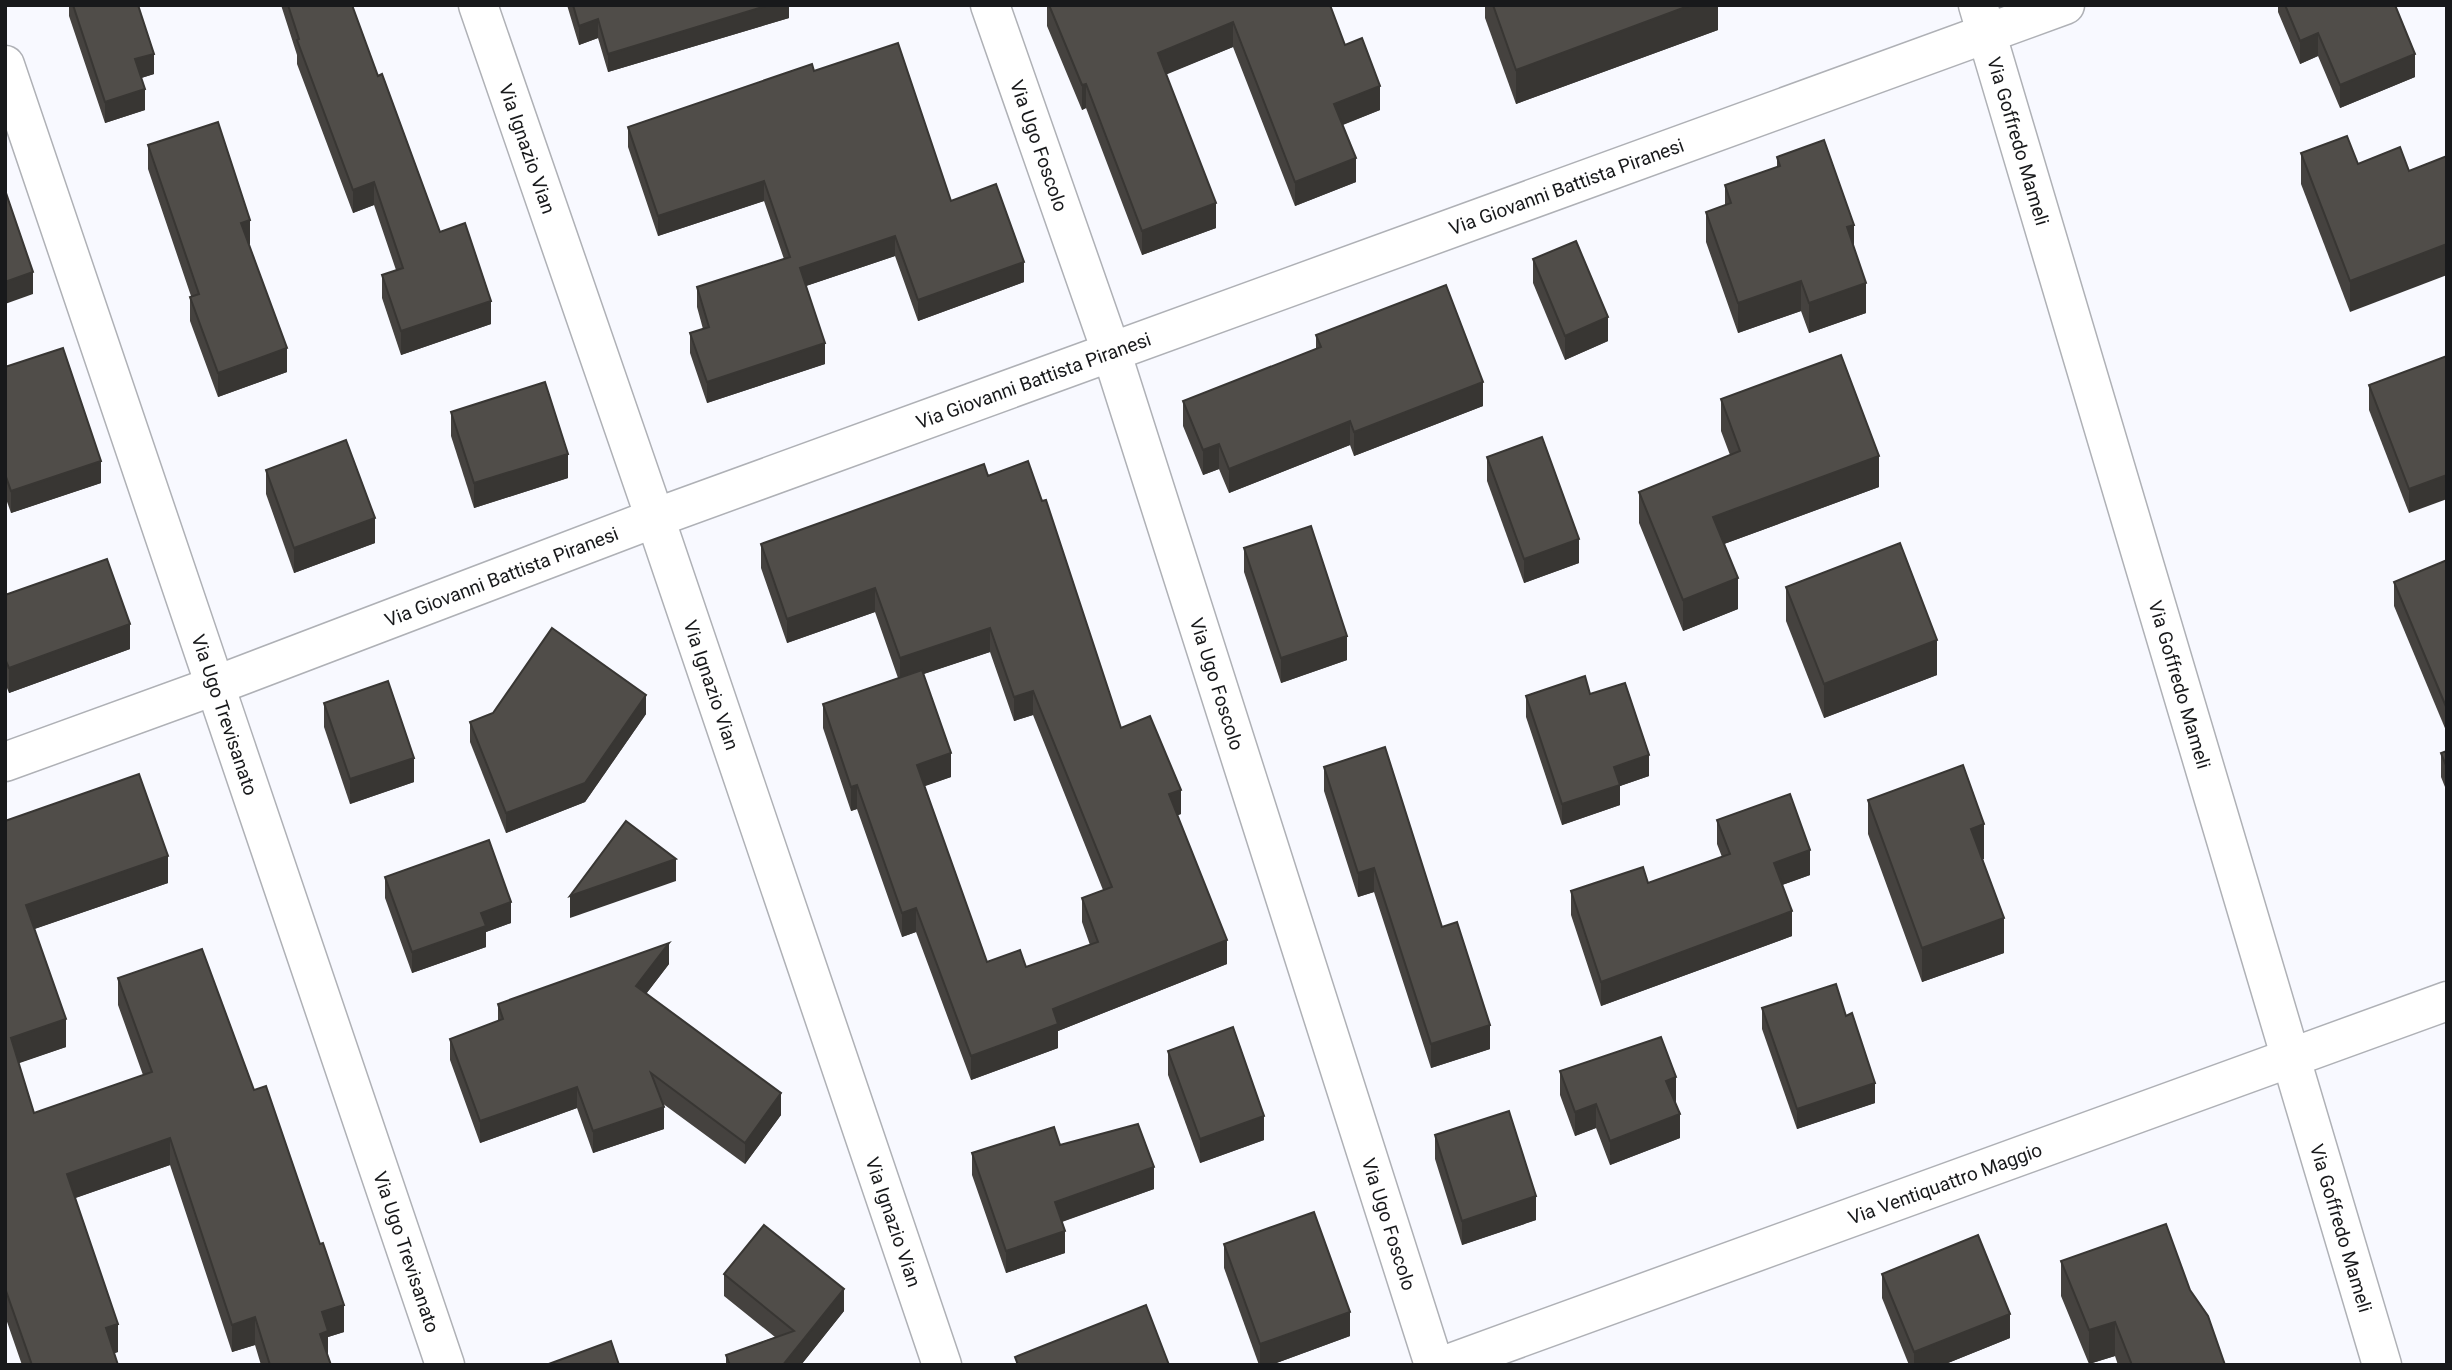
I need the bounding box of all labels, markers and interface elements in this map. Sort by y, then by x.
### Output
street label: Via Goffredo Mameli [1983,54,2054,228]
street label: Via Ugo Foscolo [1006,77,1073,214]
street label: Via Ignazio Vian [495,81,561,217]
street label: Via Giovanni Battista Piranesi [1446,133,1687,240]
street label: Via Giovanni Battista Piranesi [913,327,1154,434]
street label: Via Giovanni Battista Piranesi [381,522,622,631]
street label: Via Goffredo Mameli [2144,598,2216,771]
street label: Via Ugo Foscolo [1185,615,1249,753]
street label: Via Ignazio Vian [679,617,744,753]
street label: Via Ugo Trevisanato [187,631,263,798]
street label: Via Ventiquattro Maggio [1845,1138,2045,1229]
street label: Via Goffredo Mameli [2306,1141,2377,1315]
street label: Via Ignazio Vian [861,1154,926,1290]
street label: Via Ugo Foscolo [1357,1155,1421,1293]
street label: Via Ugo Trevisanato [369,1168,445,1335]

